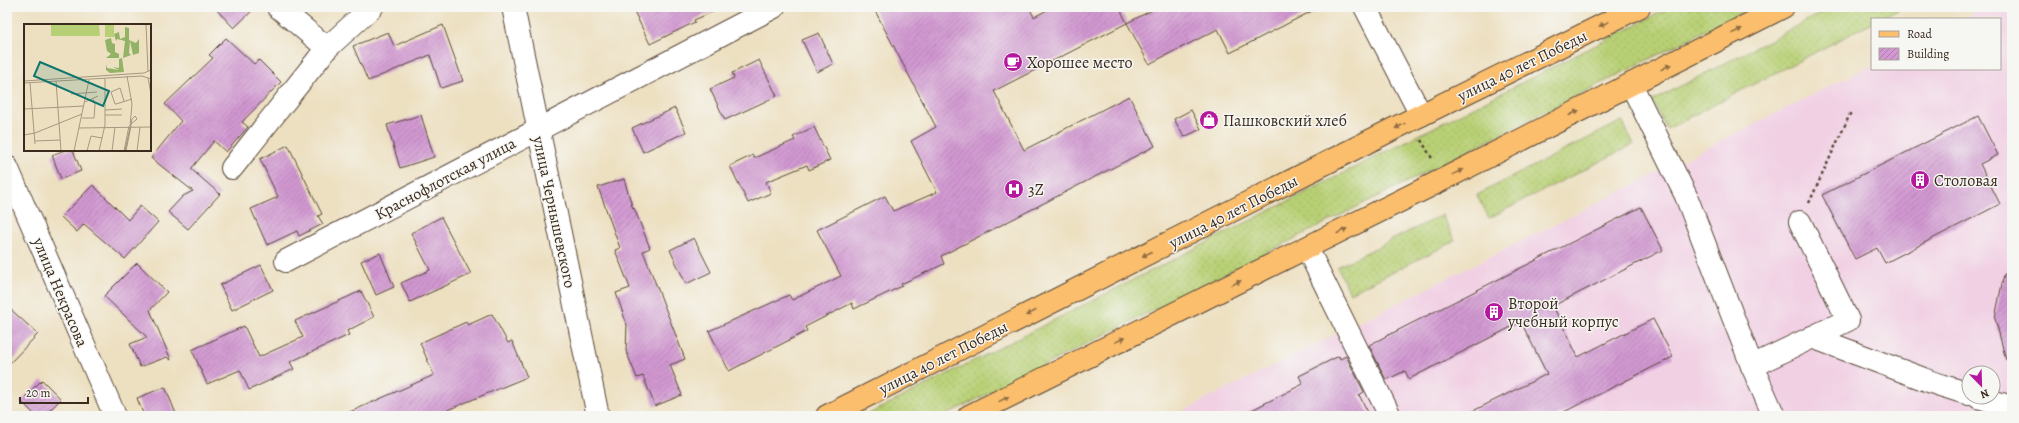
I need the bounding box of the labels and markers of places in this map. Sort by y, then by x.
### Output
cafe icon: Хорошее место [1002,51,1024,73]
place label: Хорошее место [1027,52,1133,74]
shop icon: Пашковский хлеб [1198,109,1220,131]
place label: Пашковский хлеб [1223,110,1347,132]
building icon: Столовая [1909,169,1931,191]
place label: Столовая [1934,170,1998,192]
hospital icon: 3Z [1003,178,1025,200]
place label: 3Z [1028,179,1044,201]
place label: Второй учебный корпус [1507,293,1619,333]
building icon: Второй учебный корпус [1483,301,1505,323]

